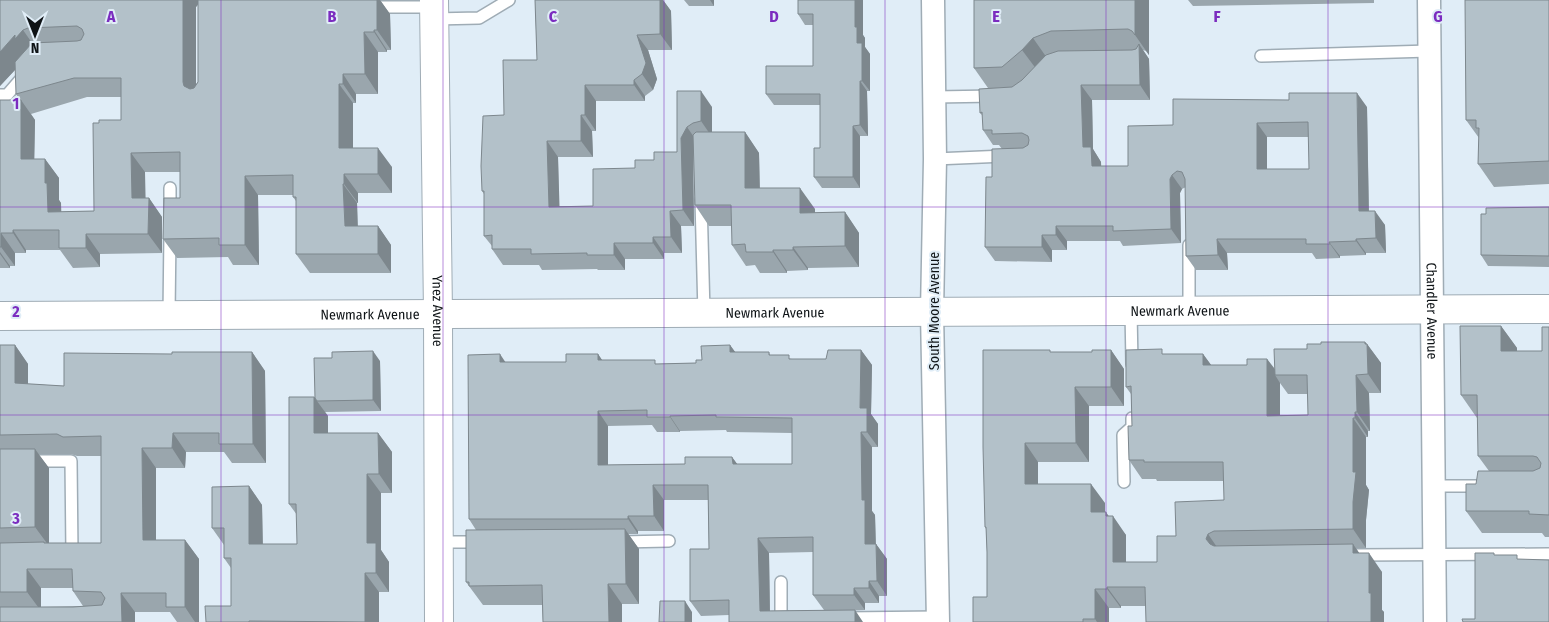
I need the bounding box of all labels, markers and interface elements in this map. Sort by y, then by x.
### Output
text: A [106,7,116,26]
text: B [328,7,337,26]
text: C [549,7,558,26]
text: D [769,7,779,26]
text: E [992,7,1000,26]
text: F [1213,7,1221,26]
text: G [1433,7,1443,26]
north arrow [10,10,60,60]
text: N [31,39,39,56]
text: 1 [13,94,19,113]
street label: South Moore Avenue [926,252,943,370]
street label: Chandler Avenue [1423,262,1440,360]
street label: Ynez Avenue [429,275,446,347]
text: 2 [11,302,20,321]
street label: Newmark Avenue [1130,302,1230,320]
street label: Newmark Avenue [725,304,825,322]
street label: Newmark Avenue [320,306,420,324]
text: 3 [11,509,20,528]

